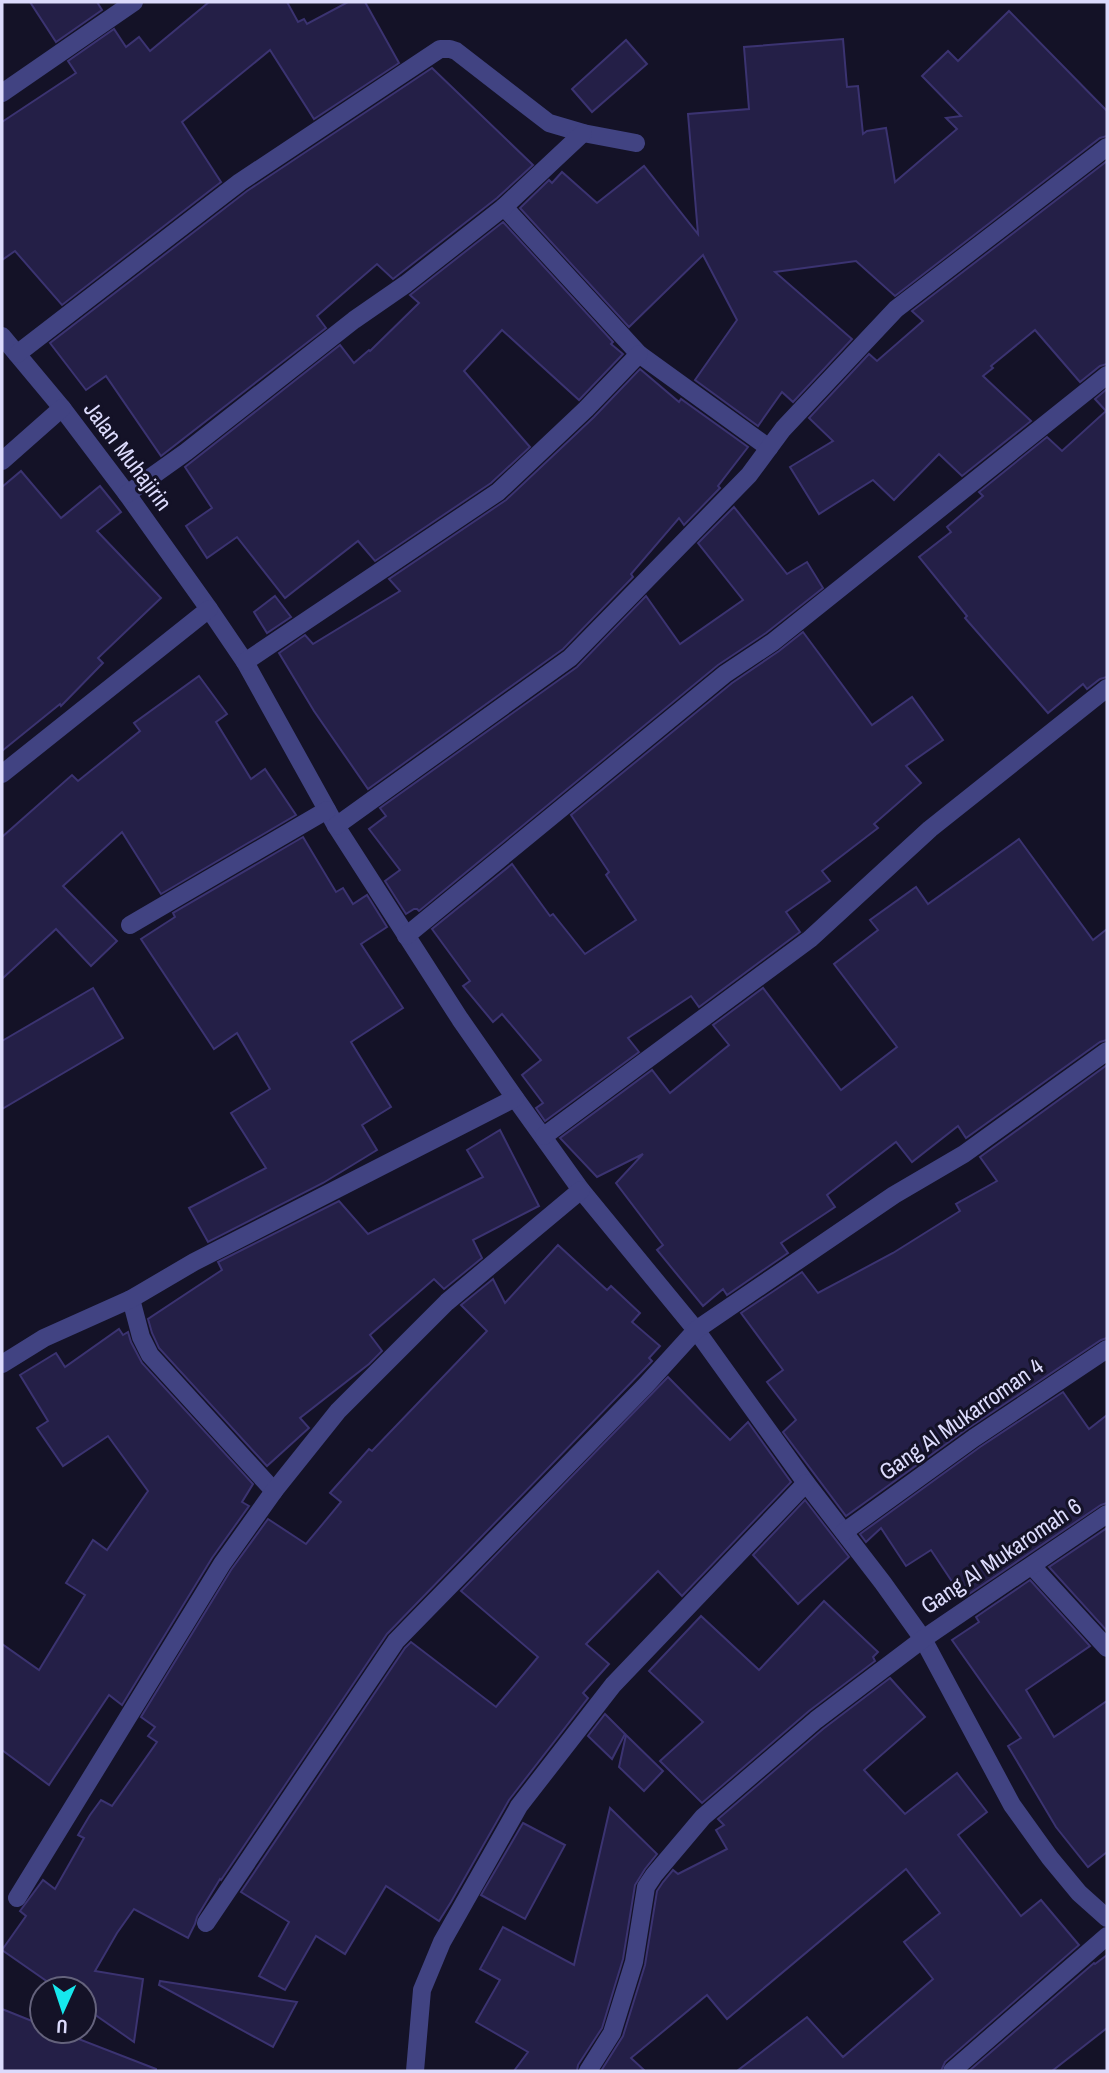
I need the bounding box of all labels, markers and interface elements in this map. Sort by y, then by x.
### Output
street label: Jalan Muhajirin [77,395,180,517]
street label: Gang Al Mukarroman 4 [872,1350,1049,1487]
street label: Gang Al Mukaromah 6 [914,1490,1087,1621]
north arrow [28,1975,98,2045]
text: U [56,2014,68,2040]

